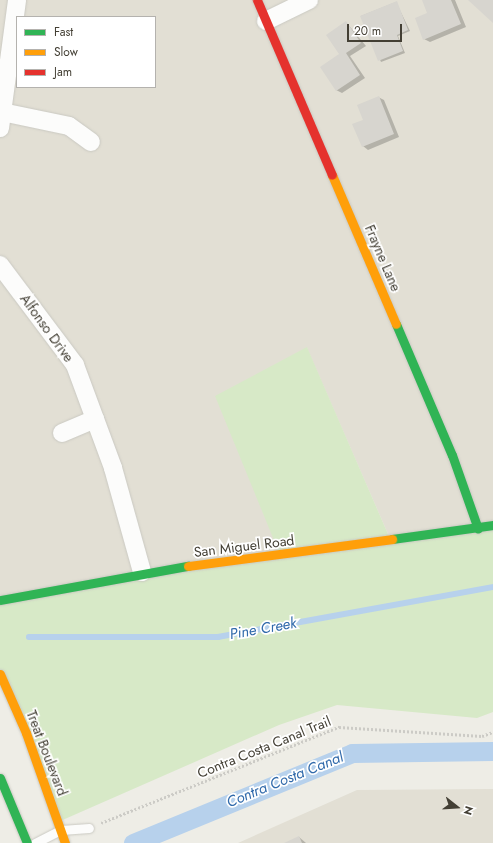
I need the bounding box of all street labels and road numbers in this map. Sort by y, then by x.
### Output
street label: Frayne Lane [361,222,405,294]
street label: Alfonso Drive [17,291,77,365]
street label: San Miguel Road [193,532,295,560]
street label: Treat Boulevard [23,708,71,798]
street label: Contra Costa Canal Trail [195,713,333,781]

